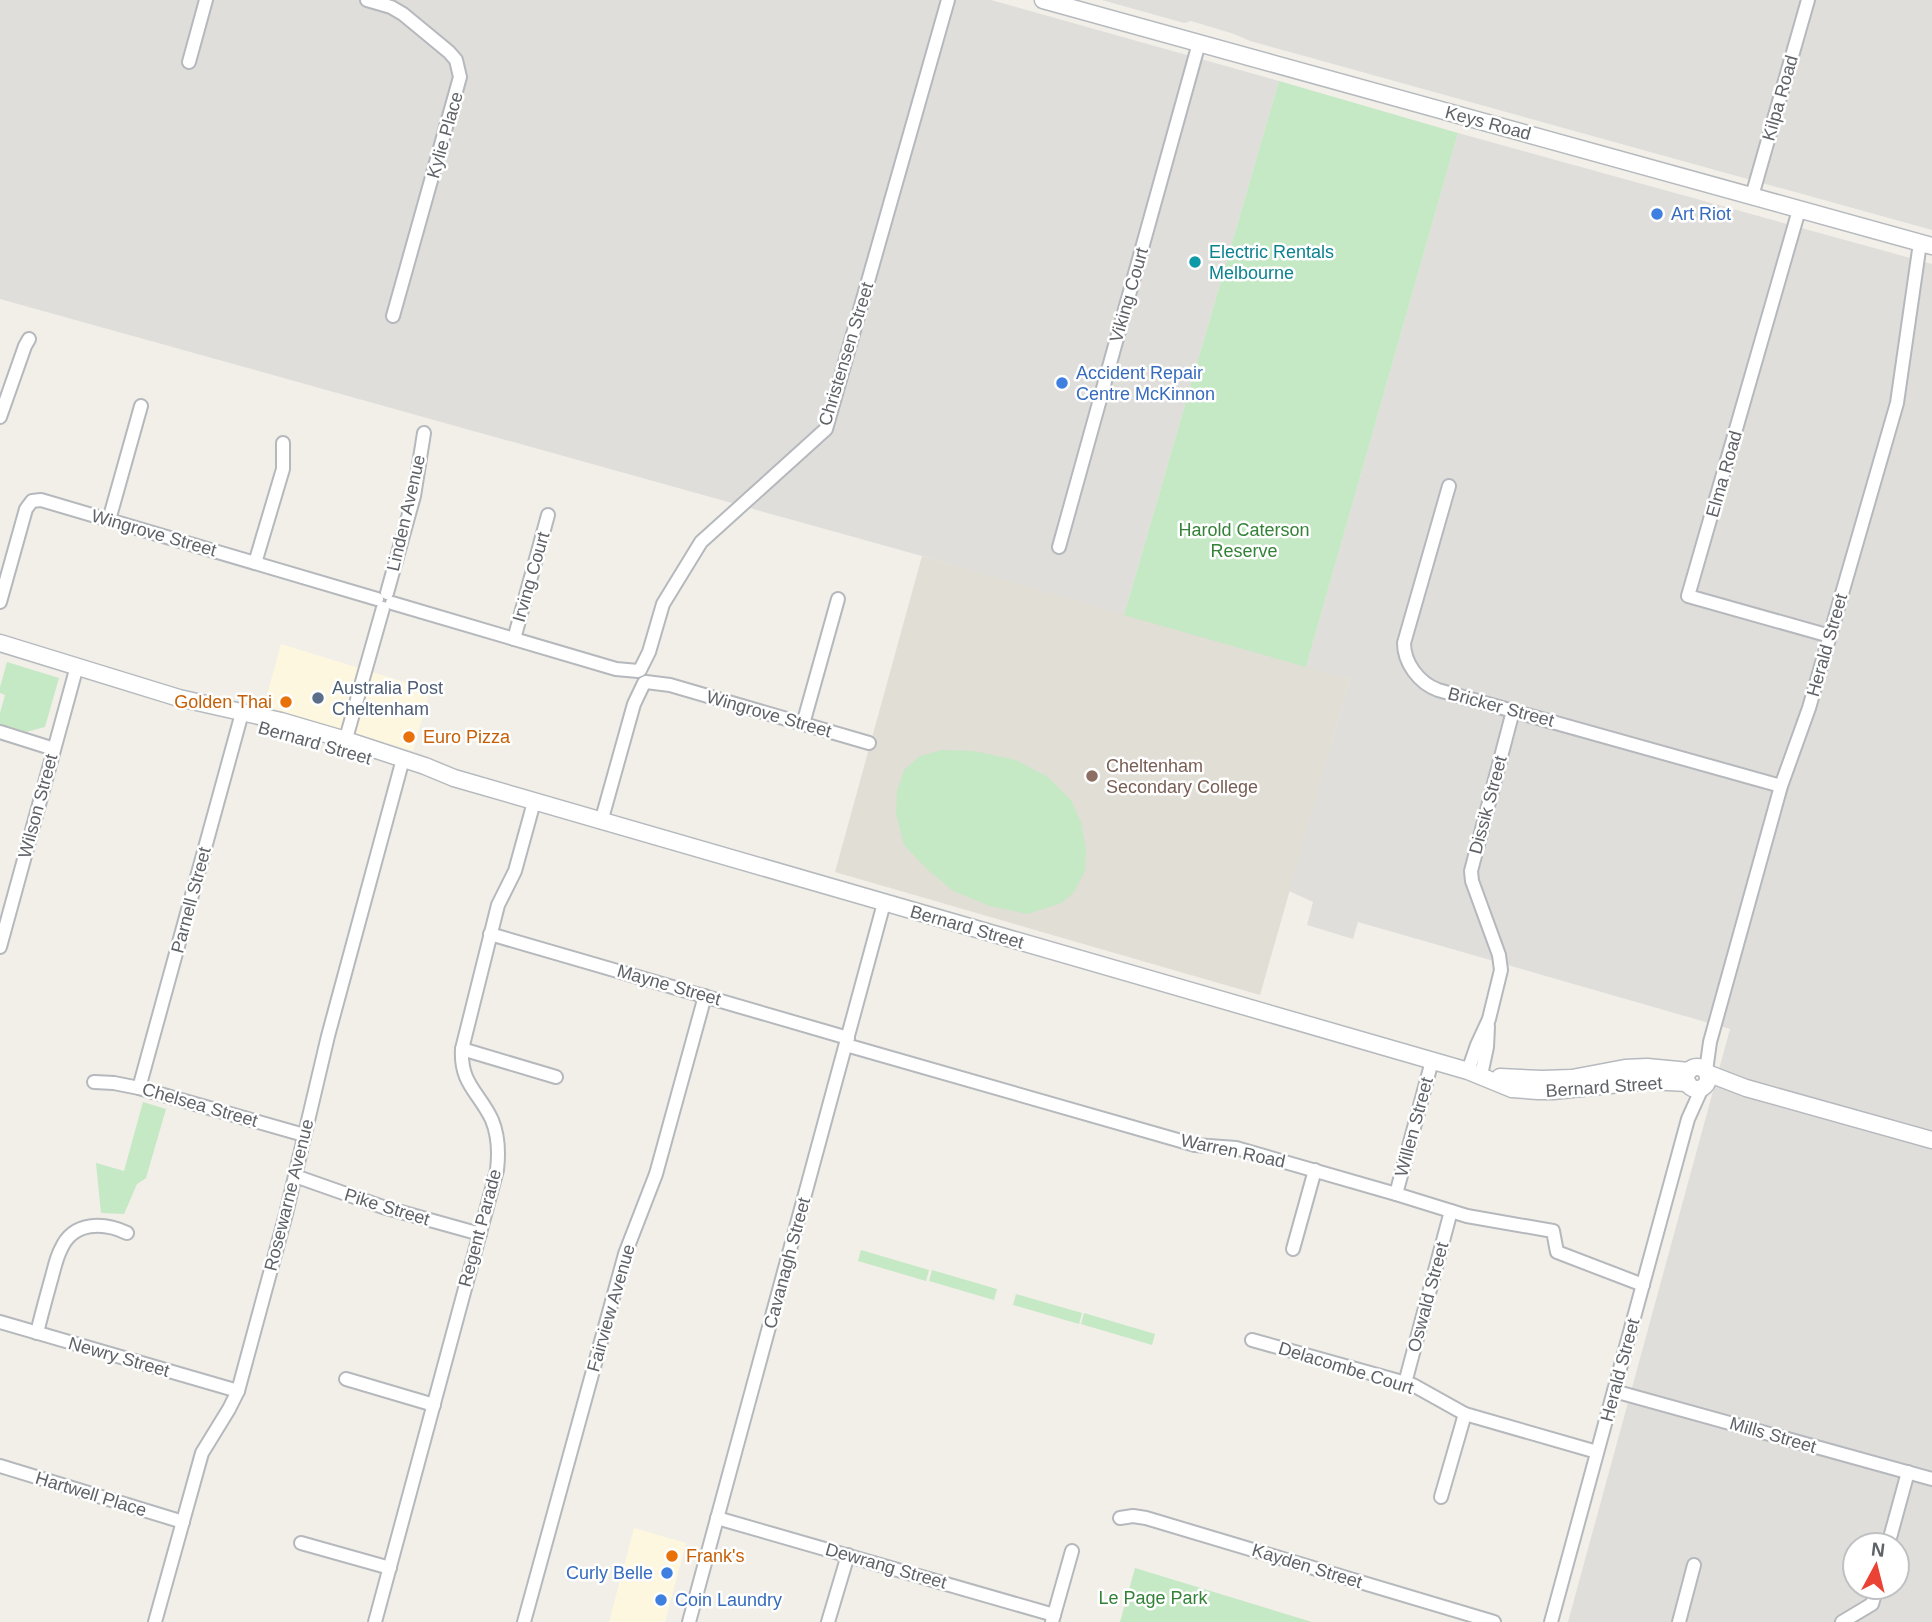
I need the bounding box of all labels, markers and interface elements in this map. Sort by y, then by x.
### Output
street label: Kilpa Road [1758,53,1802,143]
street label: Kylie Place [423,89,467,181]
street label: Keys Road [1443,102,1533,144]
place label: Art Riot [1671,204,1731,224]
marker: Art Riot [1649,206,1665,222]
place label: Electric Rentals Melbourne [1209,242,1334,283]
street label: Viking Court [1106,245,1152,345]
marker: Electric Rentals Melbourne [1187,254,1203,270]
street label: Christensen Street [815,280,877,428]
place label: Accident Repair Centre McKinnon [1076,363,1215,404]
marker: Accident Repair Centre McKinnon [1054,375,1070,391]
street label: Elma Road [1702,428,1746,520]
street label: Linden Avenue [383,453,429,573]
street label: Wingrove Street [89,506,219,560]
park label: Harold Caterson Reserve [1178,520,1310,561]
street label: Irving Court [509,530,553,624]
street label: Herald Street [1803,591,1851,699]
place label: Australia Post Cheltenham [332,678,443,719]
street label: Bricker Street [1446,683,1556,731]
street label: Wingrove Street [704,687,834,741]
marker: Australia Post Cheltenham [310,690,326,706]
place label: Golden Thai [174,692,272,712]
marker: Golden Thai [278,694,294,710]
street label: Bernard Street [256,717,374,769]
place label: Euro Pizza [423,727,511,747]
marker: Euro Pizza [401,729,417,745]
street label: Wilson Street [14,752,62,860]
street label: Dissik Street [1465,754,1511,856]
place label: Cheltenham Secondary College [1106,756,1258,797]
marker: Cheltenham Secondary College [1084,768,1100,784]
street label: Parnell Street [167,845,215,955]
street label: Bernard Street [908,901,1026,953]
street label: Mayne Street [615,961,723,1009]
street label: Bernard Street [1545,1073,1663,1101]
street label: Willen Street [1391,1075,1437,1179]
street label: Chelsea Street [140,1079,260,1131]
street label: Rosewarne Avenue [260,1117,318,1273]
street label: Warren Road [1179,1130,1287,1172]
street label: Regent Parade [455,1167,505,1289]
street label: Pike Street [342,1185,432,1229]
street label: Cavanagh Street [760,1195,814,1331]
street label: Oswald Street [1404,1240,1452,1354]
street label: Fairview Avenue [583,1242,639,1374]
street label: Herald Street [1597,1316,1643,1424]
street label: Newry Street [66,1333,172,1381]
street label: Delacombe Court [1276,1338,1416,1398]
street label: Mills Street [1727,1413,1819,1457]
street label: Hartwell Place [33,1468,149,1520]
north arrow [1841,1531,1911,1601]
text: N [1870,1538,1886,1561]
street label: Dewrang Street [823,1539,949,1593]
street label: Kayden Street [1250,1540,1364,1592]
place label: Frank's [686,1546,744,1566]
marker: Frank's [664,1548,680,1564]
place label: Curly Belle [566,1563,653,1583]
marker: Curly Belle [659,1565,675,1581]
park label: Le Page Park [1098,1588,1209,1608]
place label: Coin Laundry [675,1590,782,1610]
marker: Coin Laundry [653,1592,669,1608]

